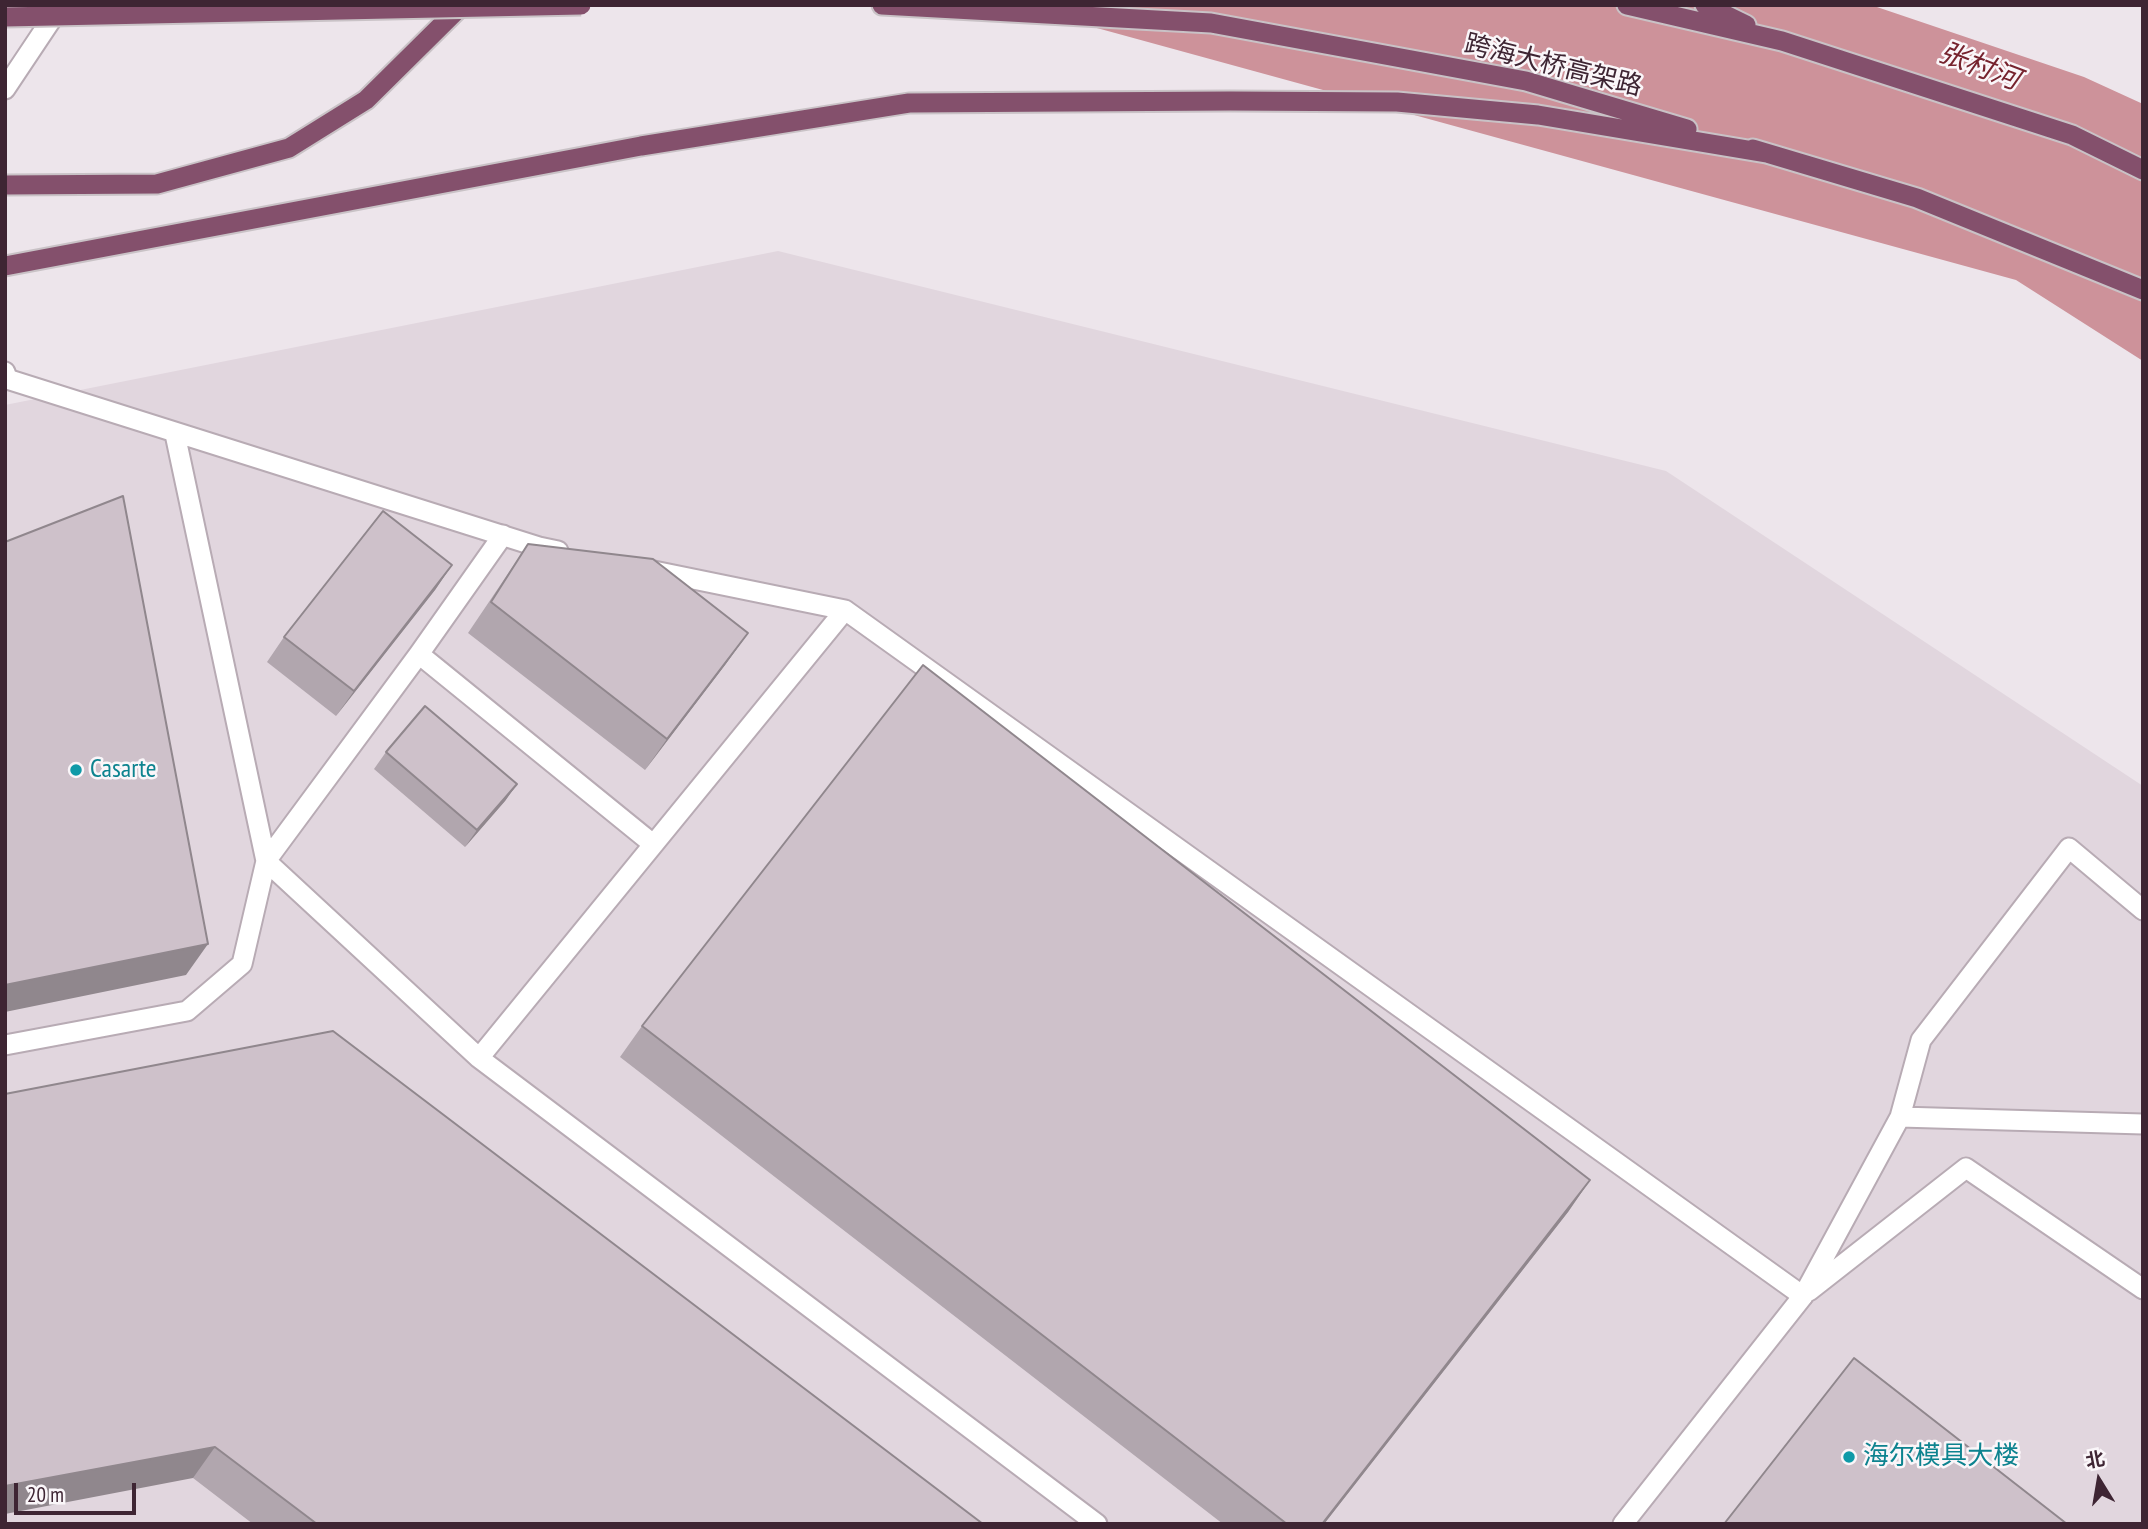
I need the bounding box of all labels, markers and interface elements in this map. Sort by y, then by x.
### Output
street label: 跨海大桥高架路 [1461,29,1645,103]
water label: 张村河 [1934,36,2024,98]
place label: Casarte [90,754,157,786]
marker: Casarte [68,762,84,778]
place label: 海尔模具大楼 [1863,1441,2019,1473]
north arrow [2064,1445,2134,1515]
text: 北 [2083,1446,2107,1473]
marker: 海尔模具大楼 [1841,1449,1857,1465]
scale bar [18,1470,140,1514]
text: 20 m [27,1481,64,1508]

